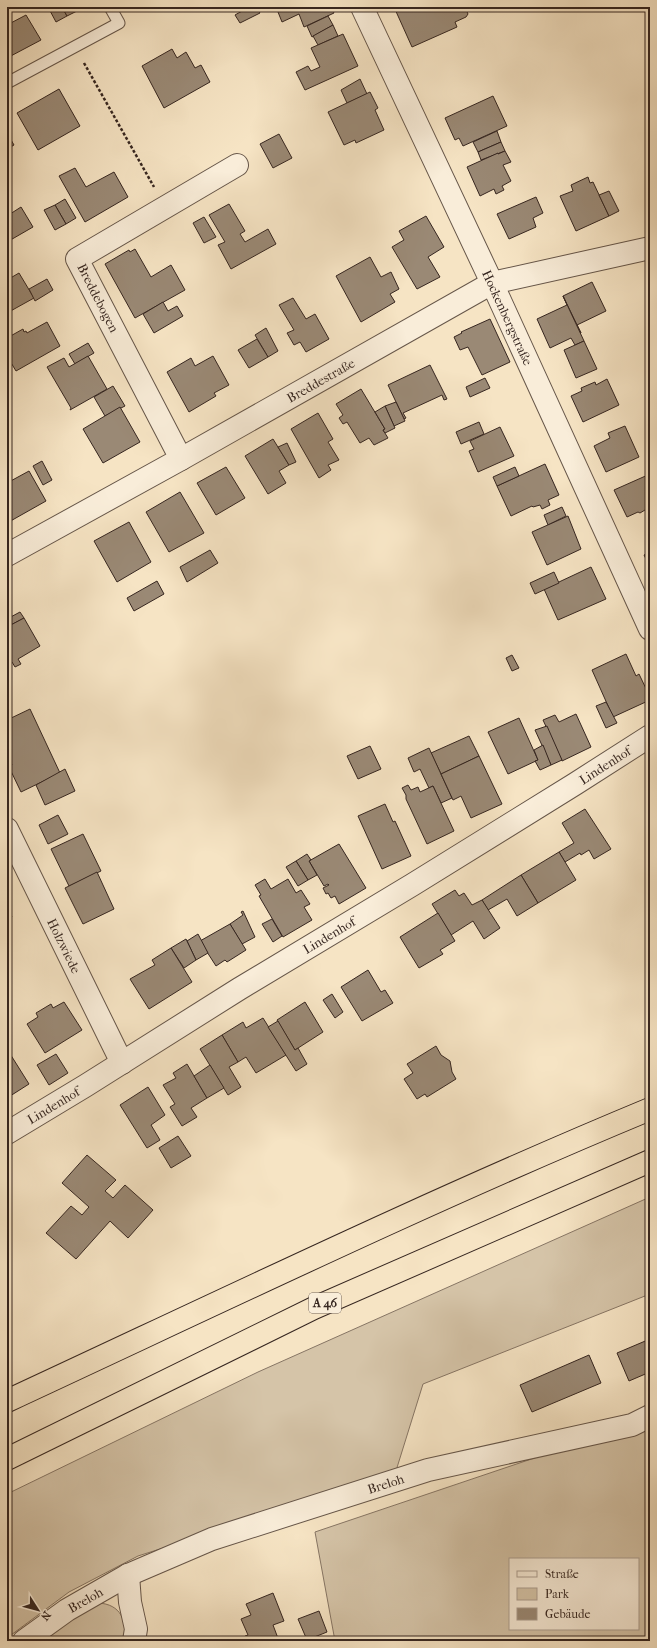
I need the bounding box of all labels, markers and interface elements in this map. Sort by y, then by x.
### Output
street label: Breddebogen [74,261,122,335]
street label: Hockenbergstraße [479,267,536,368]
street label: Breddestraße [284,355,358,405]
street label: Lindenhof [576,741,636,787]
street label: Lindenhof [300,912,360,956]
street label: Holzwiede [45,916,84,976]
street label: Lindenhof [24,1082,84,1127]
road number: A 46 [309,1293,341,1313]
street label: Breloh [365,1470,406,1496]
legend [509,1558,639,1630]
text: Straße [545,1567,579,1581]
street label: Breloh [65,1583,106,1615]
text: Park [545,1587,570,1601]
north arrow [18,1590,58,1630]
text: Gebäude [545,1607,590,1621]
text: N [38,1608,53,1623]

